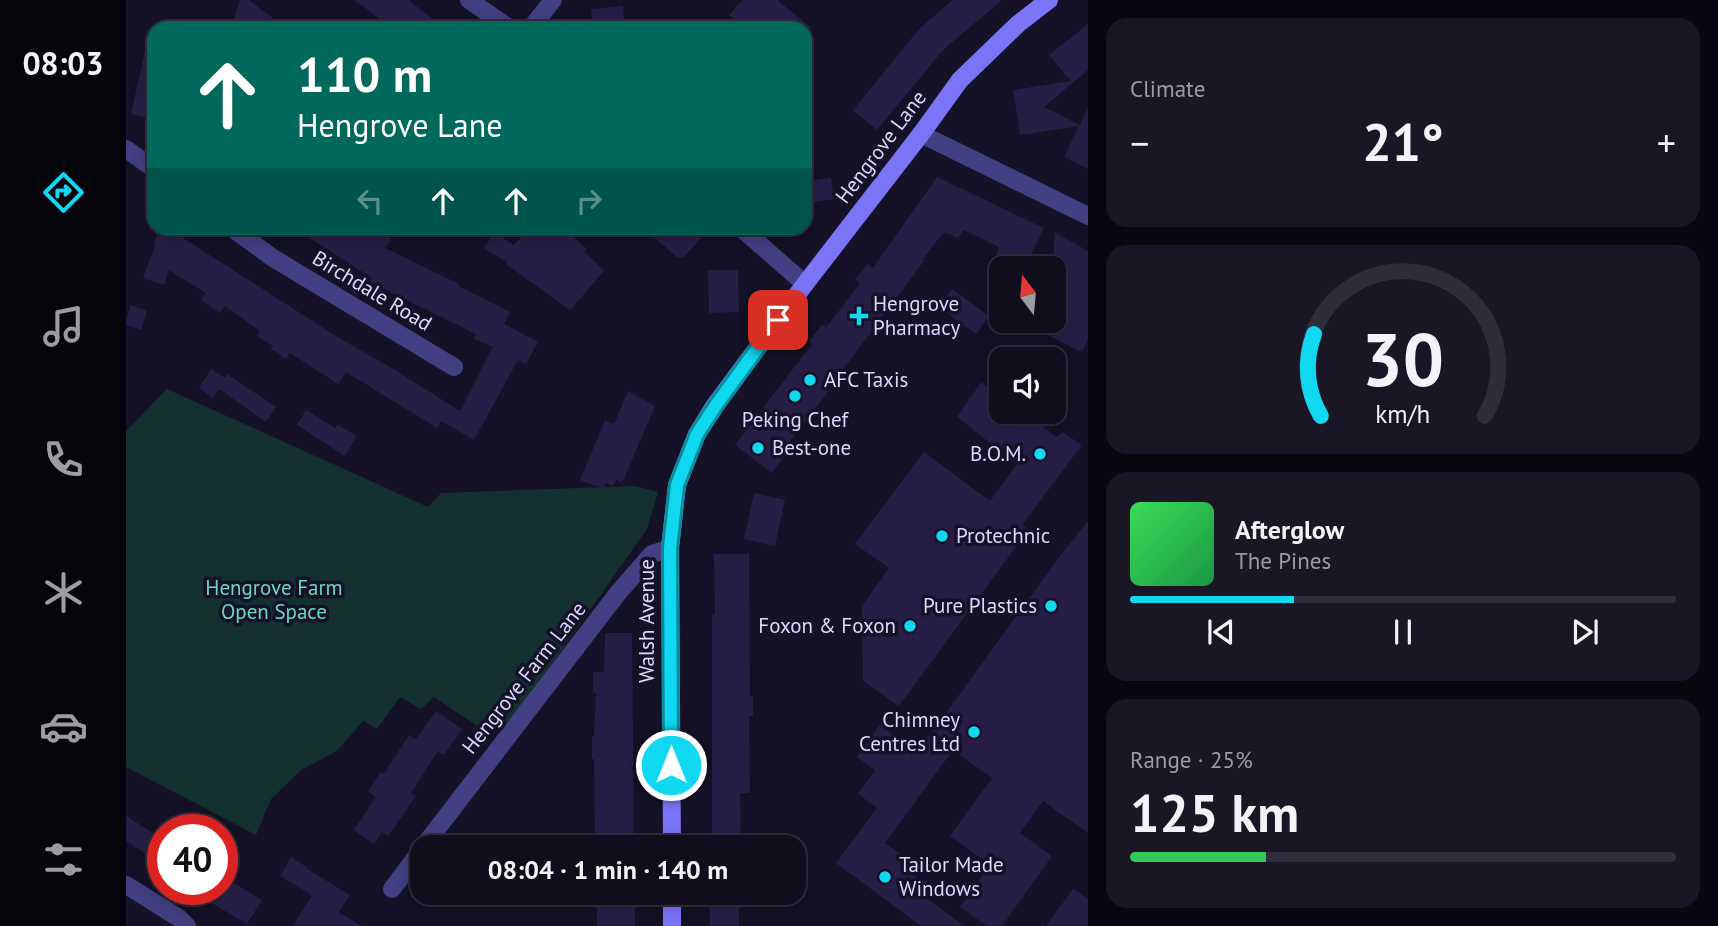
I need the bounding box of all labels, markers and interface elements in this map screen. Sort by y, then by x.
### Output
text: 08:03 [22,42,104,84]
text: 110 m [297,42,432,106]
icon: ahead [182,49,273,140]
text: Climate [1130,74,1205,103]
street label: Hengrove Lane [829,85,932,209]
text: Hengrove Lane [297,104,503,146]
text: 21° [1362,108,1444,175]
text: − [1130,118,1149,167]
text: + [1657,118,1676,167]
icon: directions [39,168,88,217]
icon: left [351,182,389,220]
icon: ahead [424,182,462,220]
icon: ahead [497,182,535,220]
icon: right [570,182,608,220]
street label: Birchdale Road [308,244,437,337]
north arrow [989,256,1066,332]
map controls [989,256,1066,424]
pin [748,290,808,350]
place label: Hengrove Pharmacy [873,290,960,341]
icon: arrive [759,301,797,339]
icon: music [39,302,88,351]
marker: Hengrove Pharmacy [851,308,867,324]
text: 30 [1362,312,1444,406]
button: sound [989,347,1066,424]
place label: AFC Taxis [824,366,908,393]
marker: AFC Taxis [802,372,818,388]
marker: Peking Chef [787,388,803,404]
text: km/h [1376,397,1430,429]
place label: Peking Chef [742,406,850,433]
place label: Best-one [772,434,851,461]
icon: phone [39,435,88,484]
marker: Best-one [750,440,766,456]
place label: B.O.M. [970,440,1026,467]
marker: B.O.M. [1032,446,1048,462]
text: Afterglow [1235,513,1344,546]
place label: Protechnic [956,522,1050,549]
marker: Protechnic [934,528,950,544]
text: The Pines [1235,546,1331,575]
street label: Walsh Avenue [633,559,660,683]
icon: climate [39,568,88,617]
park label: Hengrove Farm Open Space [205,574,343,625]
place label: Pure Plastics [923,592,1037,619]
street label: Hengrove Farm Lane [456,596,591,759]
marker: Pure Plastics [1043,598,1059,614]
place label: Foxon & Foxon [758,612,896,639]
icon: previous [1202,613,1240,651]
icon: pause [1384,613,1422,651]
icon: next [1566,613,1604,651]
marker: Foxon & Foxon [902,618,918,634]
icon: car [39,702,88,751]
place label: Chimney Centres Ltd [859,706,960,757]
marker: Chimney Centres Ltd [966,724,982,740]
position arrow [634,728,708,802]
text: Range · 25% [1130,745,1253,774]
text: 125 km [1130,779,1299,846]
speed limit sign: 40 [147,814,238,905]
icon: filters [39,835,88,884]
place label: Tailor Made Windows [899,851,1004,902]
text: 08:04 · 1 min · 140 m [488,853,728,886]
marker: Tailor Made Windows [877,869,893,885]

